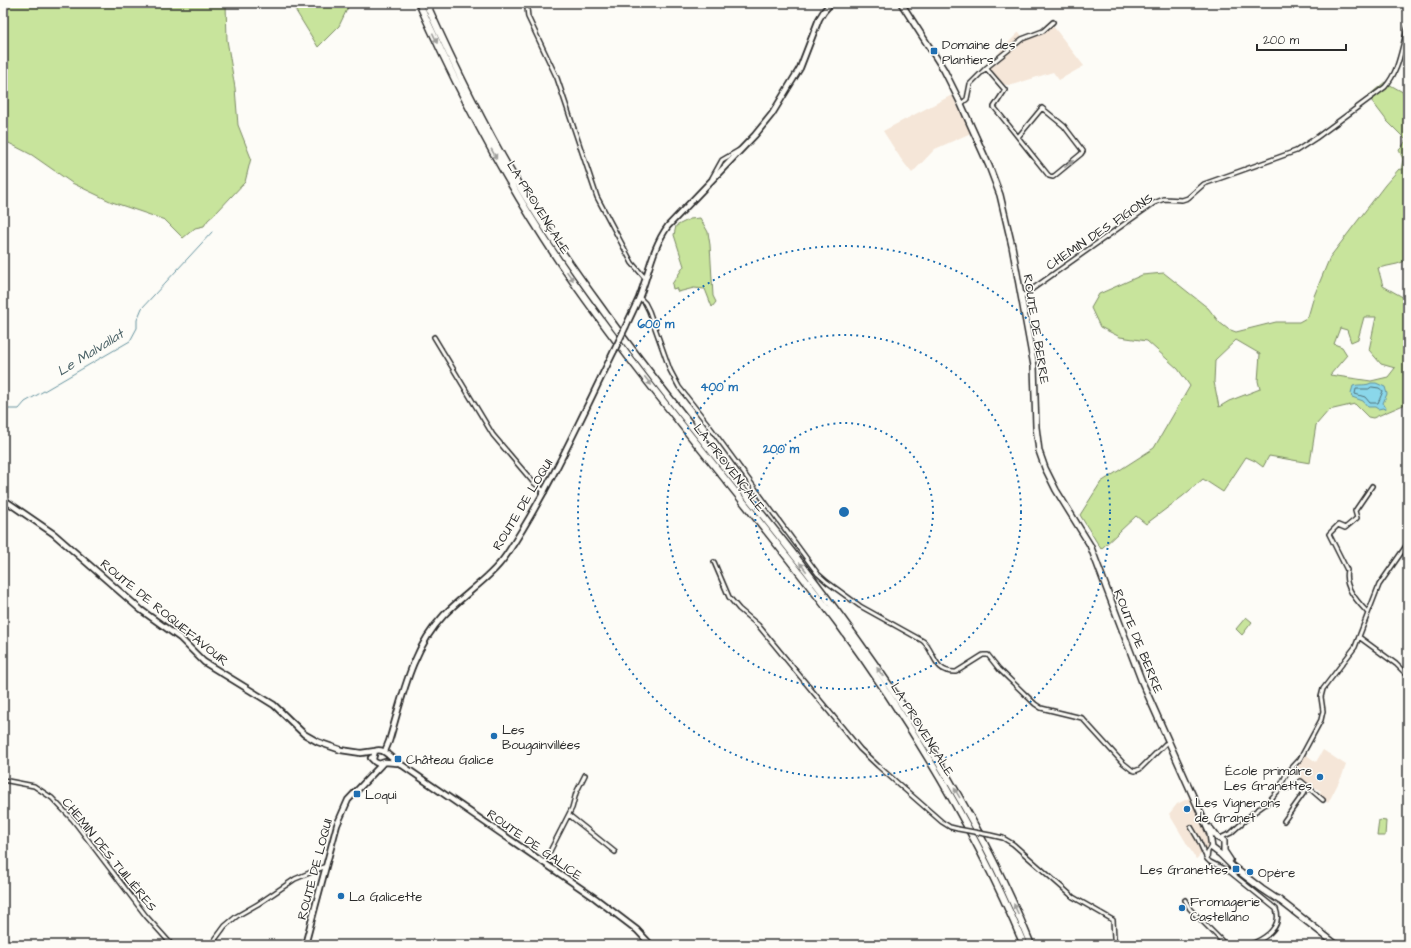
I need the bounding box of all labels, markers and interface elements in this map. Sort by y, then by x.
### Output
scale bar [1257,26,1346,52]
text: 200 m [1263,32,1300,49]
one-way arrow [432,33,438,44]
place label: Domaine des Plantiers [942,36,1016,69]
marker: Domaine des Plantiers [929,46,939,56]
one-way arrow [490,149,497,160]
street label: LA PROVENÇALE [502,157,574,258]
one-way arrow [1063,160,1074,169]
street label: CHEMIN DES FIGONS [1042,189,1157,274]
one-way arrow [566,271,574,282]
street label: ROUTE DE BERRE [1018,273,1054,386]
text: 600 m [638,316,675,333]
water label: Le Malvallat [53,324,129,381]
one-way arrow [644,375,652,386]
text: 400 m [700,379,738,396]
street label: LA PROVENÇALE [689,420,769,516]
text: 200 m [762,441,800,458]
street label: ROUTE DE LOQUI [488,455,557,554]
centre of rings [837,505,851,519]
street label: ROUTE DE ROQUEFAVOUR [96,555,232,670]
one-way arrow [799,562,807,572]
street label: ROUTE DE BERRE [1109,587,1167,696]
one-way arrow [876,666,884,677]
street label: LA PROVENÇALE [886,679,958,780]
place label: Les Bougainvillées [502,721,581,755]
marker: Les Bougainvillées [489,731,499,741]
place label: Château Galice [406,751,494,769]
marker: Château Galice [393,754,403,764]
place label: École primaire Les Granettes [1224,762,1312,795]
marker: École primaire Les Granettes [1315,772,1325,782]
place label: Loqui [365,786,397,804]
one-way arrow [954,787,961,799]
marker: Loqui [352,789,362,799]
street label: CHEMIN DES TUILIÈRES [58,794,161,915]
place label: Les Vignerons de Granet [1195,794,1281,827]
marker: Les Vignerons de Granet [1182,804,1192,814]
street label: ROUTE DE GALICE [483,805,586,885]
street label: ROUTE DE LOQUI [293,817,337,922]
place label: Les Granettes [1140,861,1228,879]
marker: Les Granettes [1231,864,1241,874]
place label: Opère [1258,864,1295,882]
marker: Opère [1245,867,1255,877]
place label: La Galicette [349,888,422,906]
marker: La Galicette [336,891,346,901]
place label: Fromagerie Castellano [1190,893,1260,926]
marker: Fromagerie Castellano [1177,903,1187,913]
one-way arrow [1013,904,1019,915]

